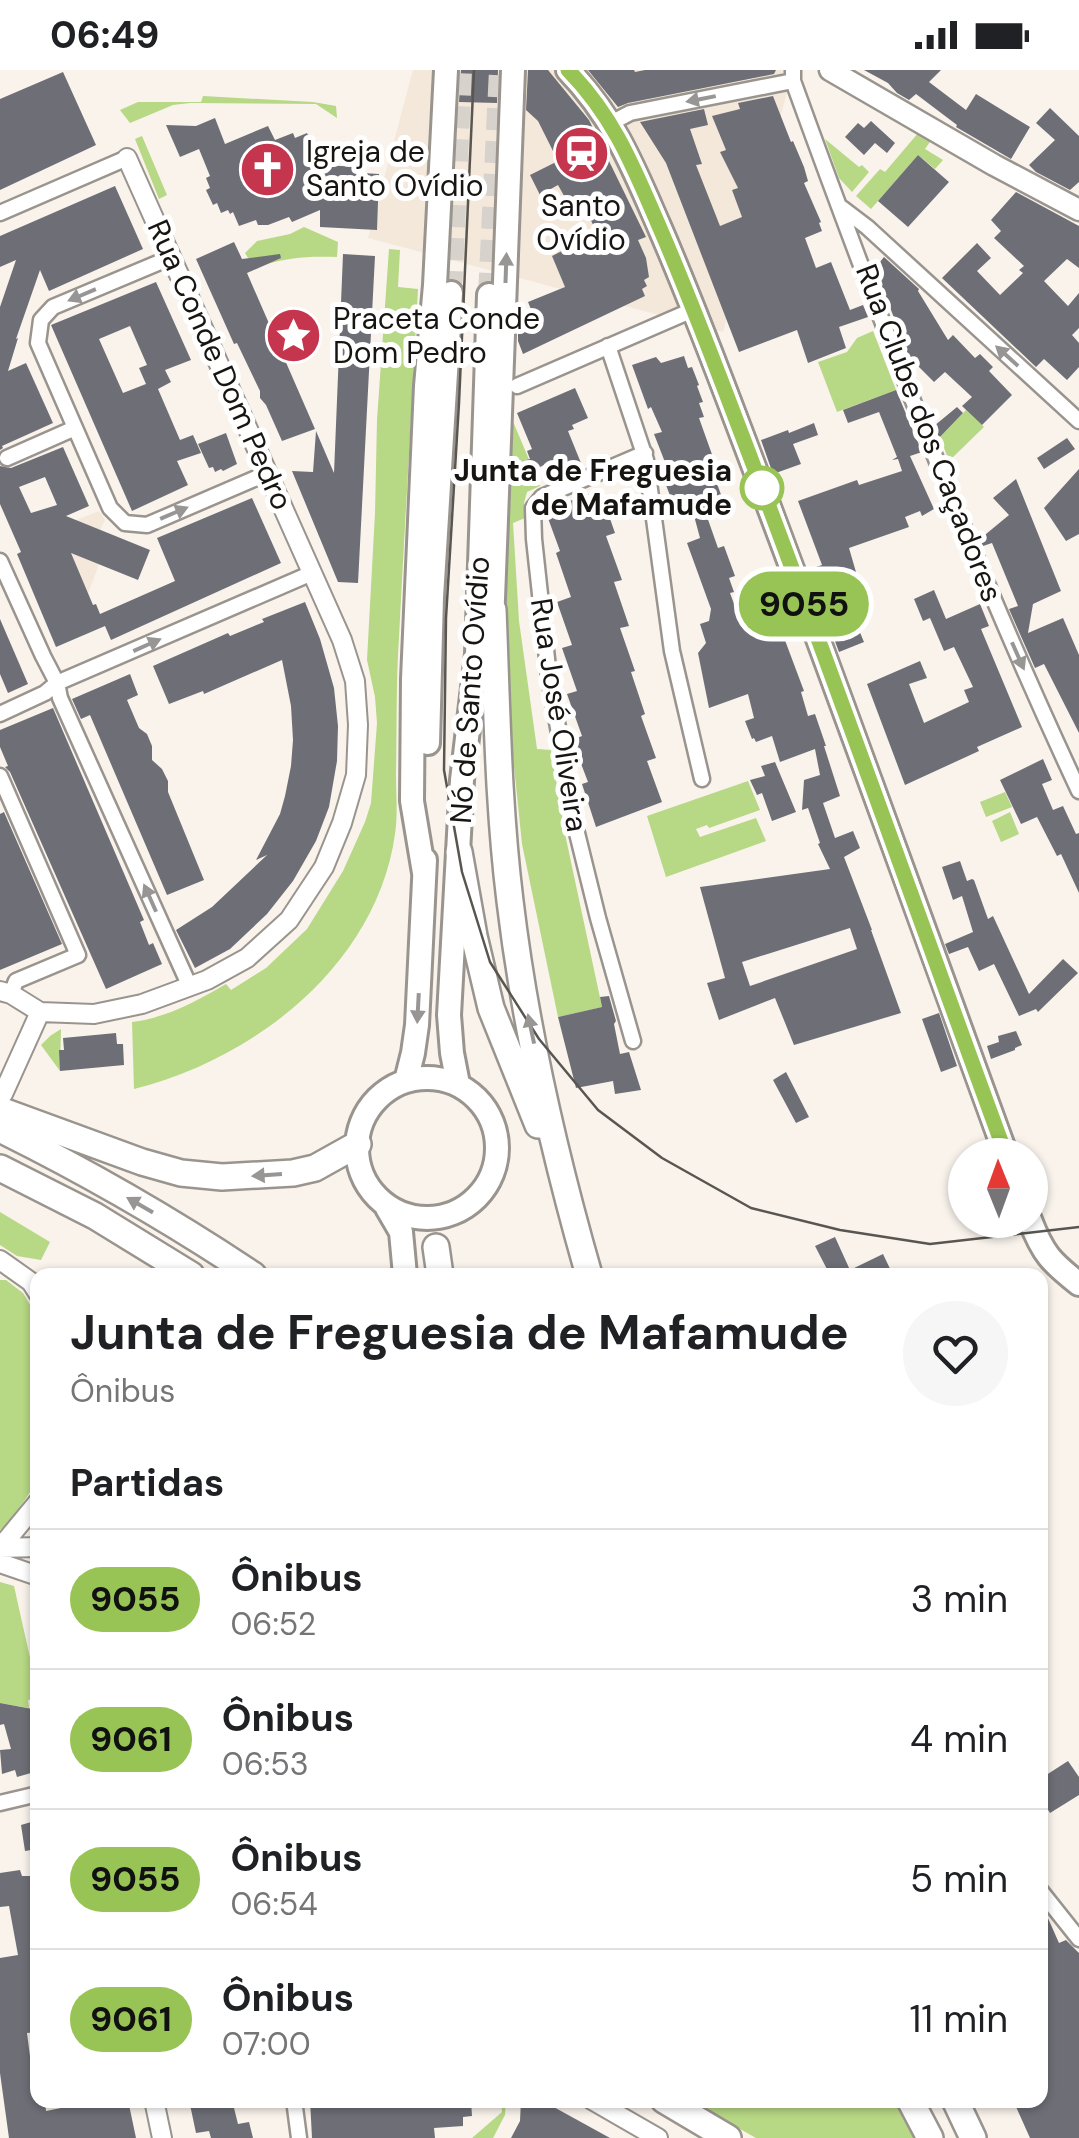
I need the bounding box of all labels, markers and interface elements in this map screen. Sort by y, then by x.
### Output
text: 06:49 [50,10,159,60]
one-way arrow [685,92,716,108]
station icon: Santo Ovídio [551,124,611,184]
place label: Igreja de Santo Ovídio [306,132,484,205]
church icon: Igreja de Santo Ovídio [237,139,297,199]
place label: Santo Ovídio [536,186,626,259]
street label: Rua Conde Dom Pedro [139,214,302,516]
one-way arrow [499,252,515,284]
street label: Rua Clube dos Caçadores [847,258,1012,607]
one-way arrow [67,287,97,303]
place label: Praceta Conde Dom Pedro [333,299,540,372]
place icon: Praceta Conde Dom Pedro [264,306,324,366]
one-way arrow [995,345,1019,368]
place label: Junta de Freguesia de Mafamude [454,451,732,524]
marker: Junta de Freguesia de Mafamude [741,467,783,509]
one-way arrow [159,505,189,521]
street label: Nó de Santo Ovídio [441,555,498,825]
line badge: 9055 [734,572,874,636]
text: 9055 [759,581,849,627]
street label: Rua José Oliveira [522,595,597,835]
one-way arrow [132,637,162,653]
one-way arrow [1010,641,1026,671]
one-way arrow [142,883,158,913]
one-way arrow [410,993,426,1025]
one-way arrow [522,1013,538,1044]
north arrow [948,1138,1048,1238]
map controls [948,1138,1048,1238]
one-way arrow [251,1168,283,1184]
one-way arrow [126,1197,154,1214]
text: Junta de Freguesia de Mafamude [70,1301,849,1364]
button: heart [903,1301,1008,1406]
text: Ônibus [70,1370,175,1412]
text: Partidas [70,1458,224,1508]
text: Ônibus [230,1553,363,1603]
text: 3 min [911,1574,1008,1624]
text: 9055 [90,1576,180,1622]
text: 06:52 [230,1603,316,1645]
text: Ônibus [222,1693,354,1743]
text: 4 min [910,1714,1008,1764]
text: 9061 [90,1716,172,1762]
text: 06:53 [222,1743,309,1785]
text: Ônibus [230,1833,363,1883]
text: 5 min [910,1854,1008,1904]
text: 9055 [90,1856,180,1902]
text: 06:54 [230,1883,318,1925]
text: Ônibus [222,1973,354,2023]
text: 11 min [909,1994,1008,2044]
text: 9061 [90,1996,172,2042]
text: 07:00 [222,2023,311,2065]

